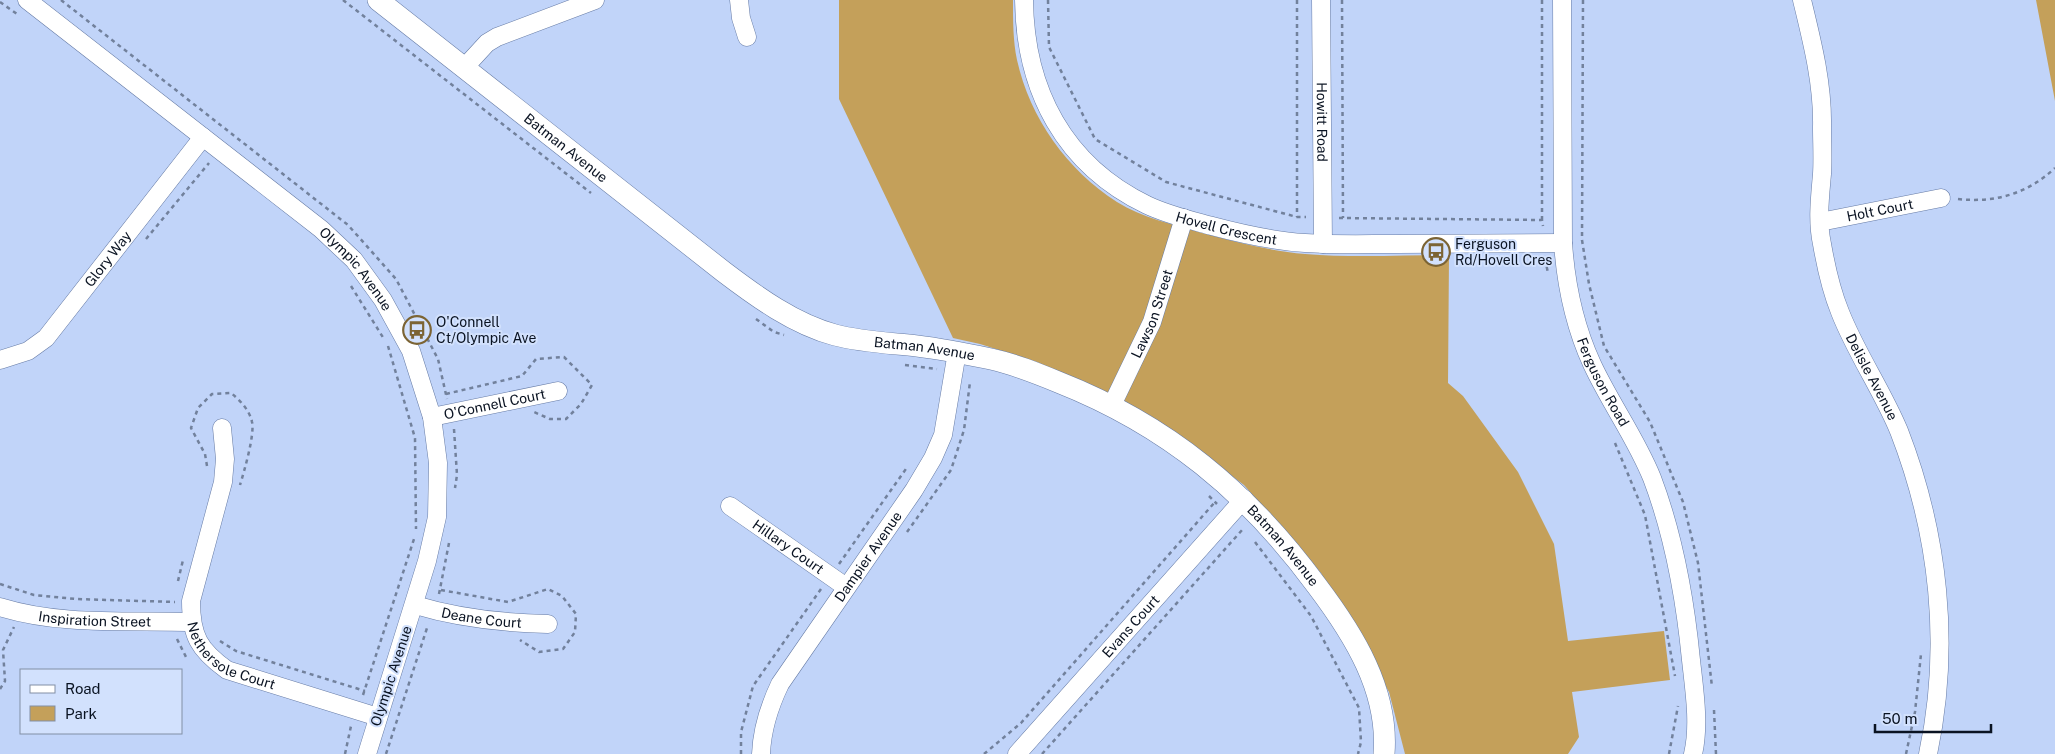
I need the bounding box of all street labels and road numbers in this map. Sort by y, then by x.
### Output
street label: Howitt Road [1314,82,1330,162]
street label: Batman Avenue [521,110,611,185]
street label: Holt Court [1845,196,1915,225]
street label: Hovell Crescent [1174,208,1278,248]
street label: Olympic Avenue [316,224,395,314]
street label: Glory Way [81,228,135,290]
street label: Lawson Street [1128,267,1176,361]
street label: Delisle Avenue [1843,331,1901,423]
street label: Batman Avenue [873,334,976,364]
street label: Ferguson Road [1574,335,1632,429]
street label: O'Connell Court [442,386,547,422]
street label: Batman Avenue [1244,502,1322,589]
street label: Dampier Avenue [831,508,905,605]
street label: Hillary Court [749,516,827,577]
street label: Evans Court [1099,592,1163,661]
street label: Deane Court [440,604,522,631]
street label: Inspiration Street [37,608,151,629]
street label: Nethersole Court [184,620,277,693]
street label: Olympic Avenue [367,624,415,728]

